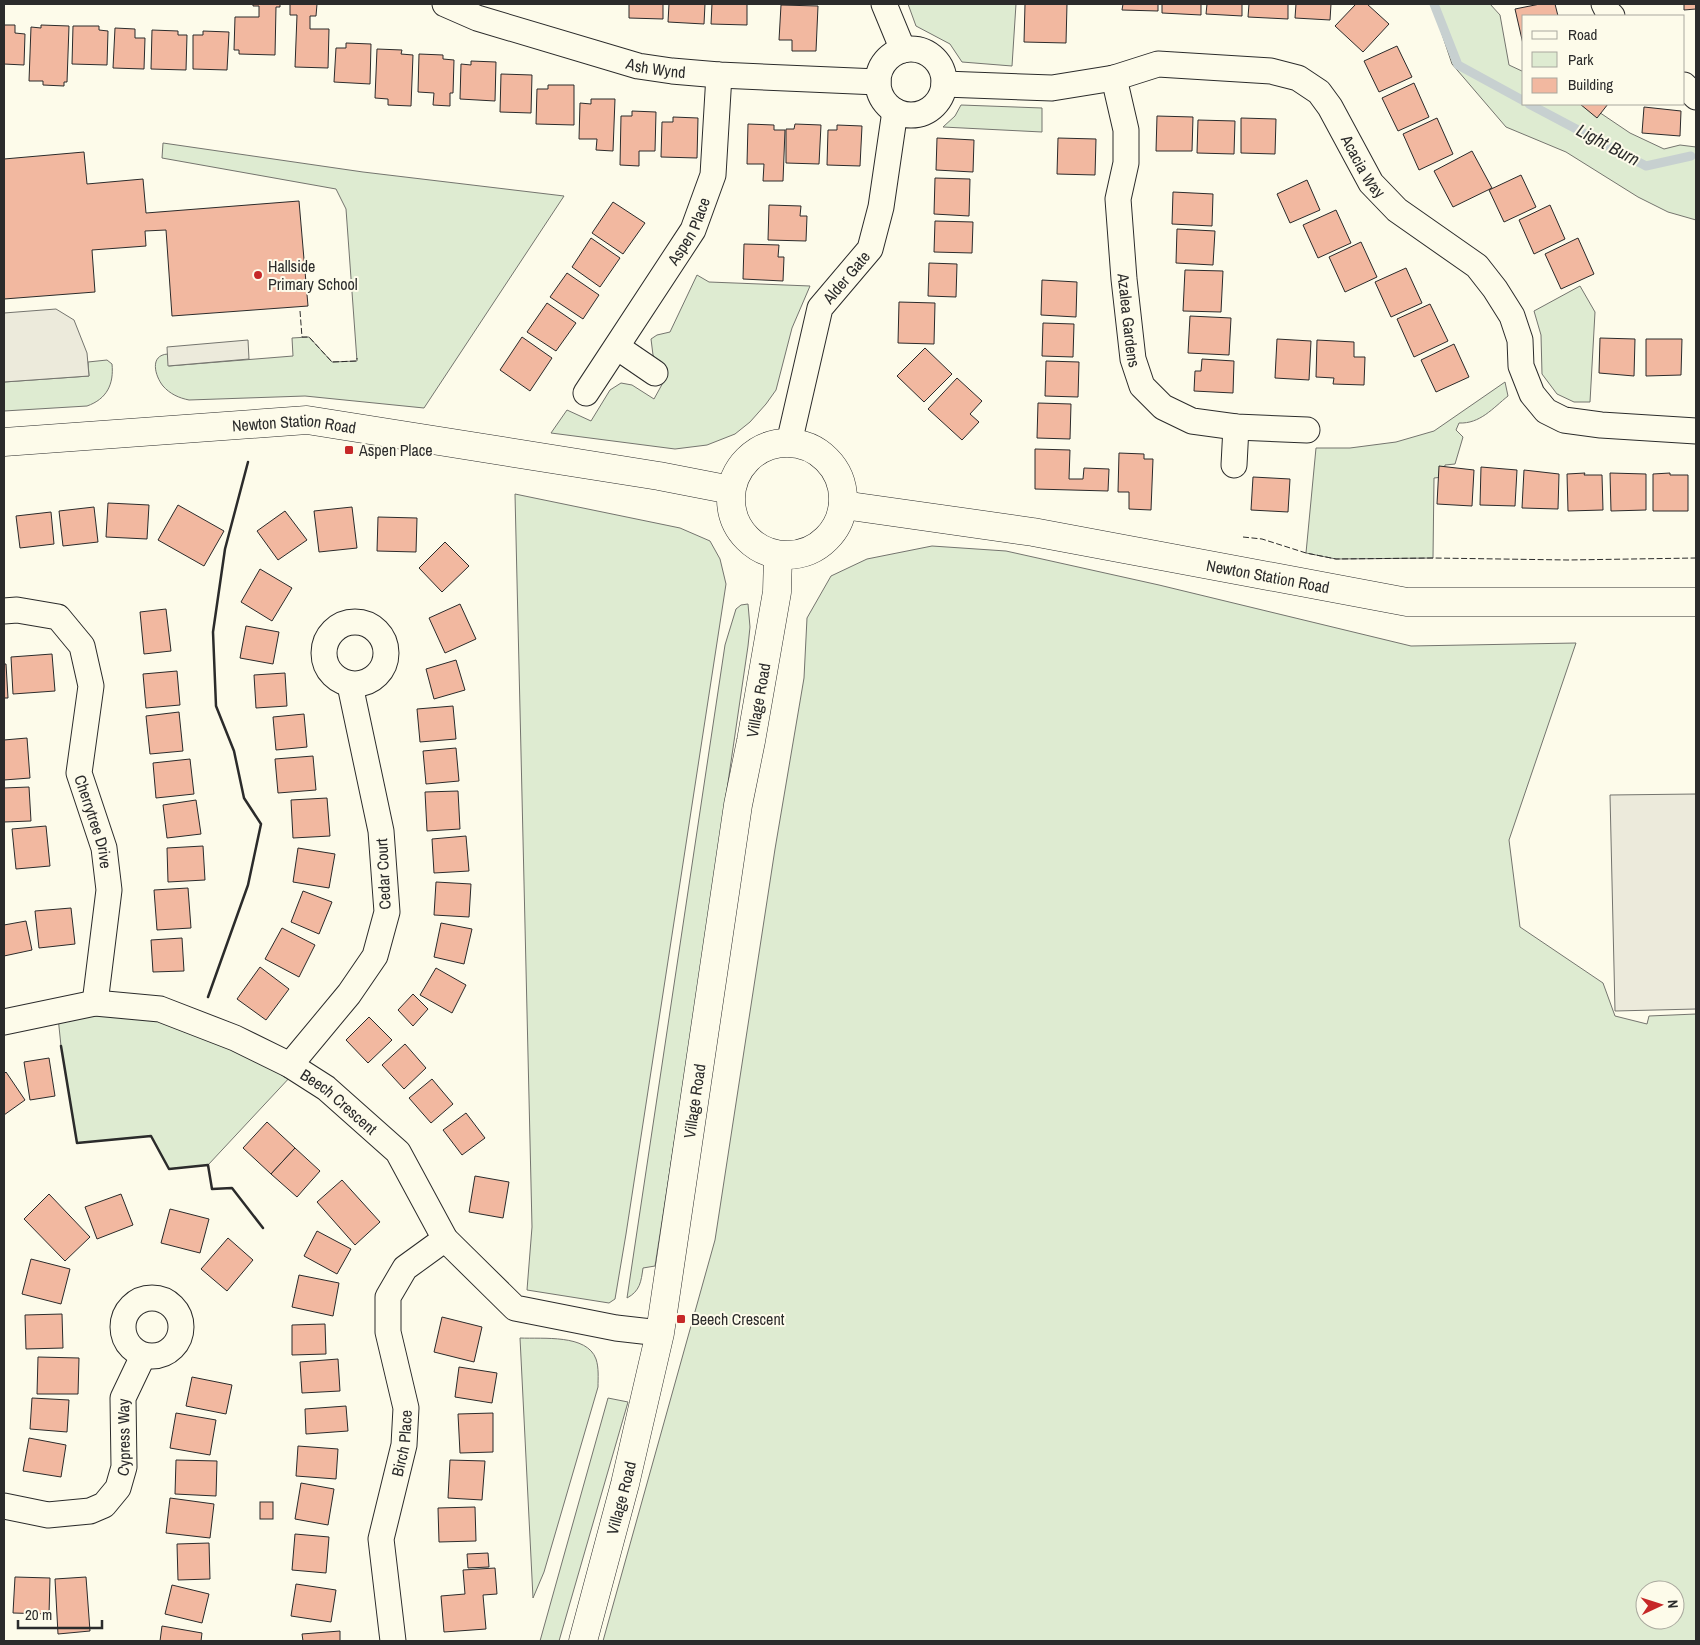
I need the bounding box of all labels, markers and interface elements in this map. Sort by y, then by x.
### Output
legend [1522,15,1685,105]
text: Road [1568,24,1597,45]
text: Park [1568,49,1594,70]
street label: Ash Wynd [623,52,686,83]
text: Building [1568,74,1613,95]
water label: Light Burn [1572,118,1644,172]
street label: Acacia Way [1336,130,1391,203]
street label: Aspen Place [661,194,715,270]
street label: Alder Gate [817,246,875,309]
place label: Hallside Primary School [268,255,358,295]
marker: Hallside Primary School [252,269,264,281]
street label: Azalea Gardens [1113,272,1146,370]
street label: Newton Station Road [231,409,358,439]
place label: Aspen Place [358,439,433,461]
marker: Aspen Place [343,444,355,456]
street label: Newton Station Road [1205,554,1331,598]
street label: Village Road [741,661,775,739]
street label: Cherrytree Drive [69,772,117,870]
street label: Cedar Court [370,837,396,910]
street label: Village Road [678,1062,711,1140]
street label: Beech Crescent [296,1063,382,1140]
place label: Beech Crescent [691,1308,785,1330]
marker: Beech Crescent [675,1313,687,1325]
street label: Cypress Way [111,1398,135,1479]
street label: Birch Place [386,1409,417,1479]
street label: Village Road [601,1459,641,1537]
north arrow [1635,1580,1685,1630]
scale bar [18,1598,101,1630]
text: N [1664,1599,1682,1609]
text: 20 m [25,1604,52,1625]

